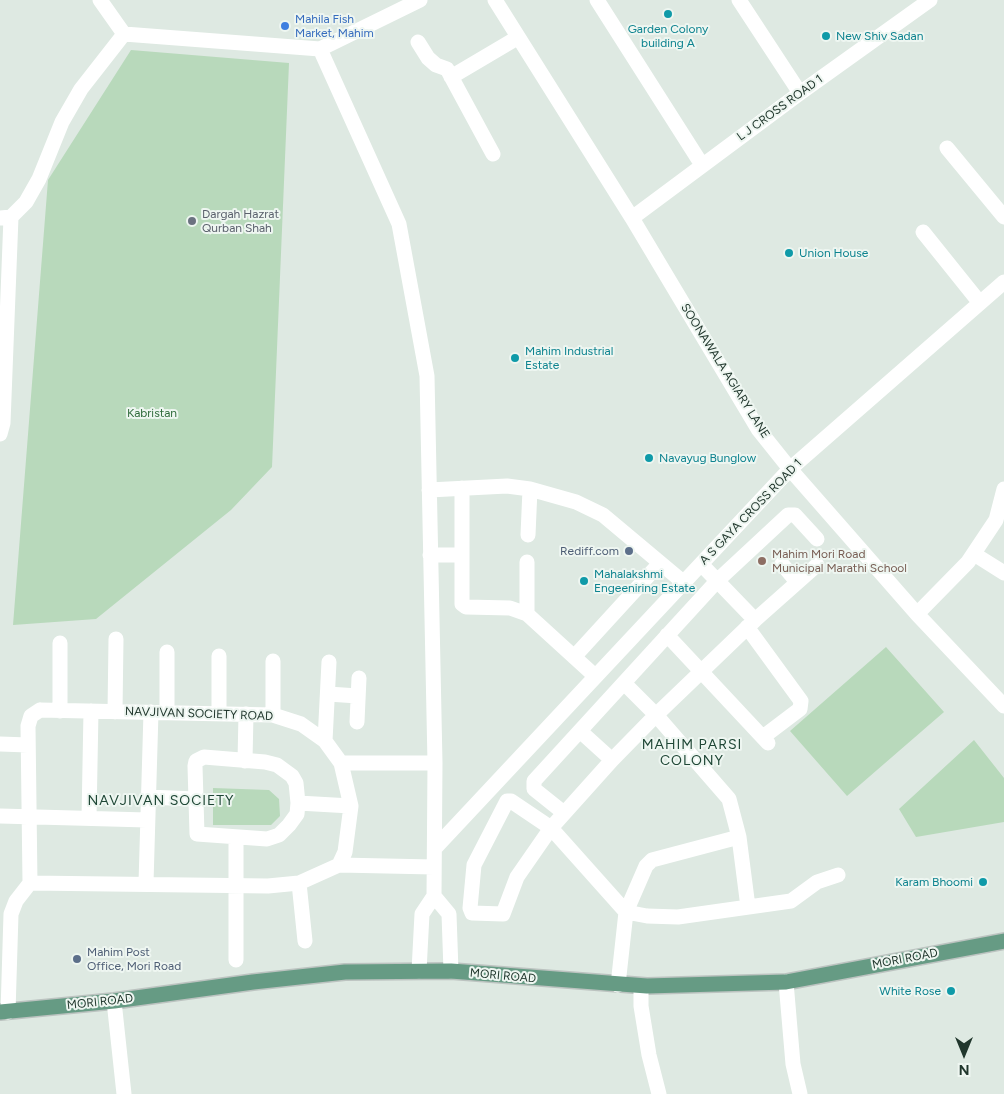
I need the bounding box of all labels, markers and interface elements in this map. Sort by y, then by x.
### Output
marker: Garden Colony building A [662,8,674,20]
place label: Mahila Fish Market, Mahim [295,12,374,40]
marker: Mahila Fish Market, Mahim [279,20,291,32]
place label: Garden Colony building A [628,22,708,50]
place label: New Shiv Sadan [836,29,923,43]
marker: New Shiv Sadan [820,30,832,42]
street label: L J CROSS ROAD 1 [734,72,826,144]
place label: Dargah Hazrat Qurban Shah [202,207,279,235]
marker: Dargah Hazrat Qurban Shah [186,215,198,227]
place label: Union House [799,246,868,260]
marker: Union House [783,247,795,259]
street label: SOONAWALA AGIARY LANE [678,301,772,441]
place label: Mahim Industrial Estate [525,344,613,372]
marker: Mahim Industrial Estate [509,352,521,364]
park label: Kabristan [127,406,177,420]
place label: Navayug Bunglow [659,451,756,465]
marker: Navayug Bunglow [643,452,655,464]
street label: A S GAYA CROSS ROAD 1 [697,456,805,568]
place label: Rediff.com [560,544,619,558]
marker: Rediff.com [623,545,635,557]
place label: Mahim Mori Road Municipal Marathi School [772,547,907,575]
marker: Mahim Mori Road Municipal Marathi School [756,555,768,567]
place label: Mahalakshmi Engeeniring Estate [594,567,695,595]
marker: Mahalakshmi Engeeniring Estate [578,575,590,587]
street label: NAVJIVAN SOCIETY ROAD [125,704,273,724]
district label: MAHIM PARSI COLONY [640,737,744,770]
district label: NAVJIVAN SOCIETY [85,793,237,809]
place label: Karam Bhoomi [895,875,973,889]
marker: Karam Bhoomi [977,876,989,888]
place label: Mahim Post Office, Mori Road [87,945,181,973]
street label: MORI ROAD [871,946,939,972]
marker: Mahim Post Office, Mori Road [71,953,83,965]
street label: MORI ROAD [469,966,537,986]
place label: White Rose [879,984,941,998]
marker: White Rose [945,985,957,997]
street label: MORI ROAD [66,991,134,1013]
north arrow [939,1029,989,1079]
text: N [959,1061,969,1078]

